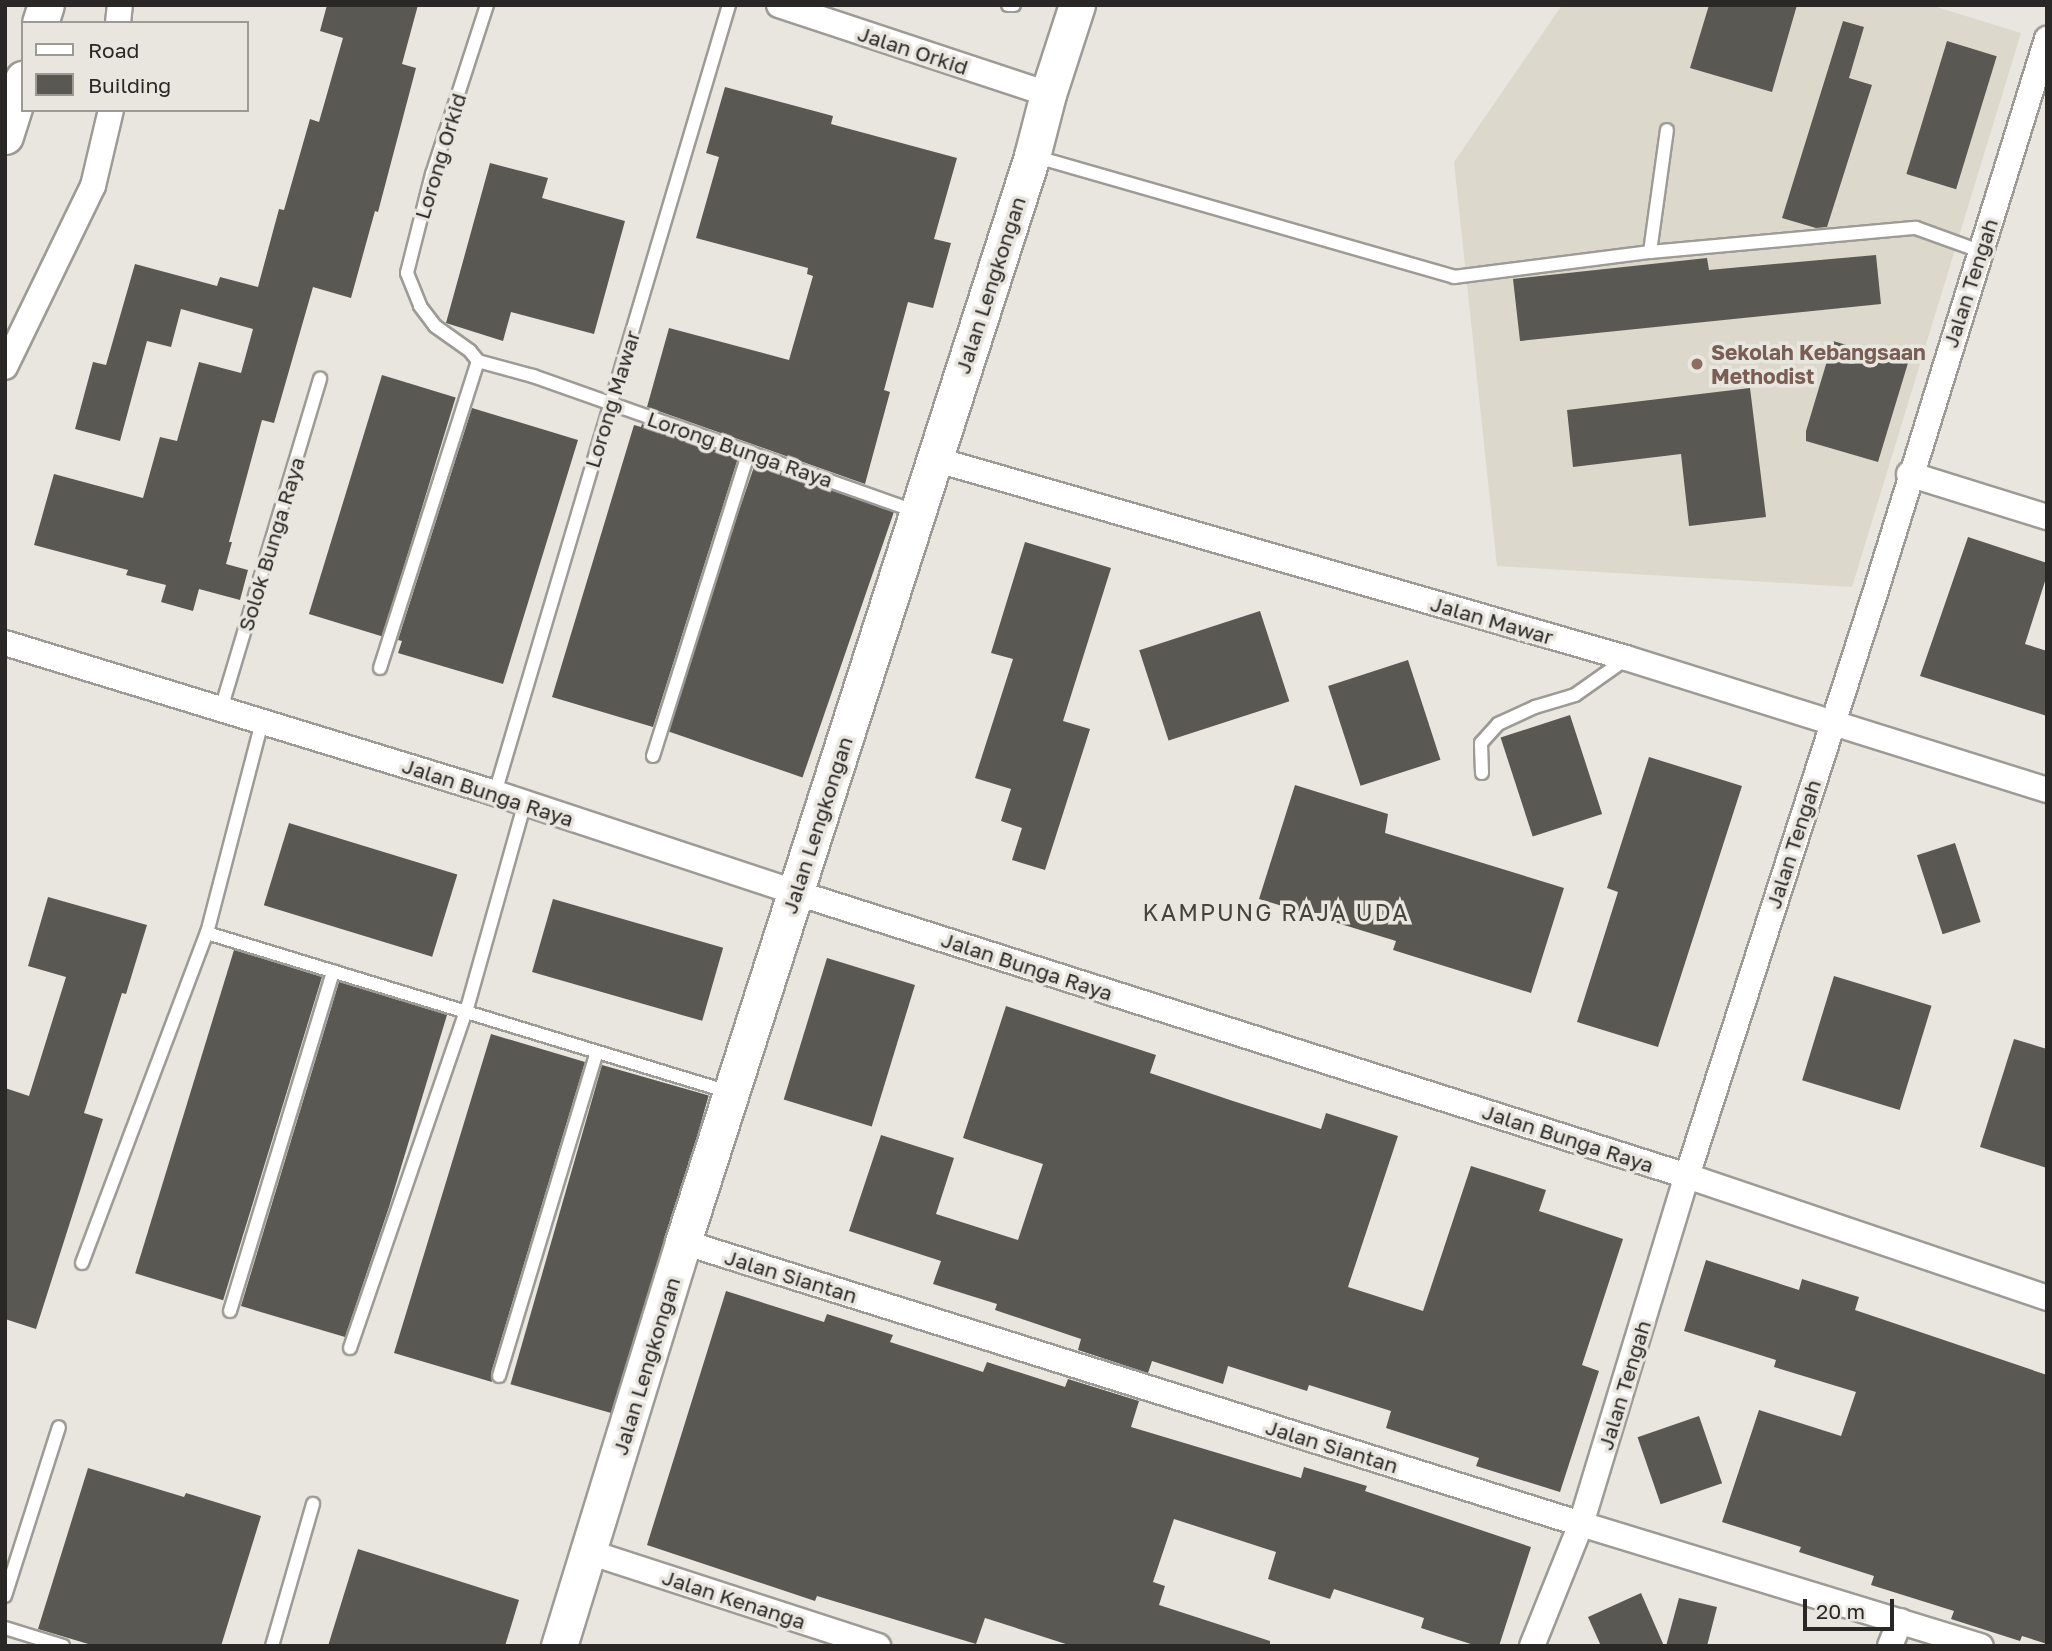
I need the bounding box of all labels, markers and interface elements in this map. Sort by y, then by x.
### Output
street label: Jalan Orkid [855,20,971,80]
legend [21,21,248,112]
text: Road [88,37,139,63]
text: Building [88,72,171,98]
street label: Lorong Orkid [409,90,471,222]
street label: Jalan Lengkongan [949,193,1031,377]
street label: Jalan Tengah [1937,215,2003,351]
street label: Lorong Mawar [579,327,645,471]
place label: Sekolah Kebangsaan Methodist [1711,339,1926,389]
marker: Sekolah Kebangsaan Methodist [1689,356,1705,372]
street label: Lorong Bunga Raya [644,405,836,493]
street label: Solok Bunga Raya [233,454,309,634]
street label: Jalan Mawar [1428,590,1556,650]
street label: Jalan Lengkongan [776,733,858,917]
street label: Jalan Bunga Raya [399,752,577,832]
street label: Jalan Tengah [1760,776,1826,912]
district label: KAMPUNG RAJA UDA [1144,898,1408,926]
street label: Jalan Bunga Raya [938,926,1116,1006]
street label: Jalan Bunga Raya [1479,1098,1657,1178]
street label: Jalan Siantan [722,1244,860,1308]
street label: Jalan Lengkongan [607,1274,685,1458]
street label: Jalan Tengah [1592,1317,1656,1453]
street label: Jalan Siantan [1263,1414,1401,1478]
street label: Jalan Kenanga [659,1564,809,1634]
scale bar [1807,1584,1898,1628]
text: 20 m [1816,1598,1865,1624]

